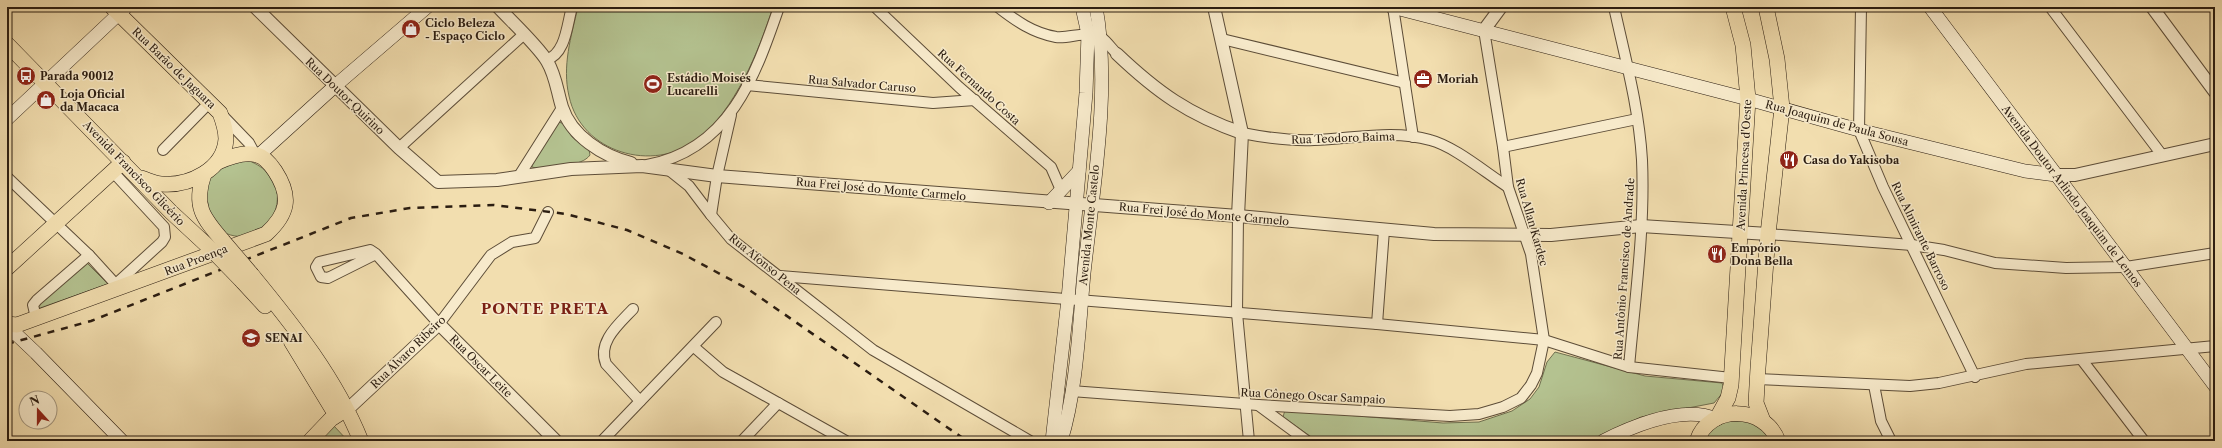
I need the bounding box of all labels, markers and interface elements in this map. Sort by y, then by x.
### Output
place label: Ciclo Beleza - Espaço Ciclo [425,16,505,43]
shop icon: Ciclo Beleza - Espaço Ciclo [400,18,422,40]
street label: Rua Barão de Jaguara [129,24,219,112]
street label: Rua Fernando Costa [935,46,1023,128]
street label: Rua Doutor Quirino [302,55,388,138]
bus stop icon: Parada 90012 [15,65,37,87]
office icon: Moriah [1412,68,1434,90]
place label: Parada 90012 [40,69,114,83]
place label: Estádio Moisés Lucarelli [667,71,751,98]
street label: Rua Salvador Caruso [807,72,917,96]
place label: Moriah [1437,72,1479,86]
sports icon: Estádio Moisés Lucarelli [642,73,664,95]
place label: Loja Oficial da Macaca [60,87,125,114]
shop icon: Loja Oficial da Macaca [35,89,57,111]
street label: Rua Joaquim de Paula Sousa [1764,97,1910,149]
street label: Avenida Princesa d'Oeste [1734,99,1754,232]
street label: Avenida Doutor Arlindo Joaquim de Lemos [1998,101,2145,290]
street label: Avenida Francisco Glicério [79,117,188,229]
street label: Rua Teodoro Baima [1291,129,1395,147]
restaurant icon: Casa do Yakisoba [1778,149,1800,171]
place label: Casa do Yakisoba [1803,153,1900,167]
street label: Avenida Monte Castelo [1076,164,1102,287]
street label: Rua Frei José do Monte Carmelo [795,175,967,203]
street label: Rua Allan Kardec [1513,176,1551,268]
street label: Rua Antônio Francisco de Andrade [1611,177,1637,361]
street label: Rua Almirante Barroso [1889,179,1954,293]
street label: Rua Frei José do Monte Carmelo [1118,200,1290,228]
street label: Rua Afonso Pena [726,231,804,298]
street label: Rua Proença [162,241,230,278]
place label: Empório Dona Bella [1731,241,1794,268]
restaurant icon: Empório Dona Bella [1706,243,1728,265]
district label: PONTE PRETA [481,299,609,318]
street label: Rua Álvaro Ribeiro [368,313,449,391]
school or university icon: SENAI [240,327,262,349]
place label: SENAI [265,331,303,345]
street label: Rua Oscar Leite [447,332,515,400]
street label: Rua Cônego Oscar Sampaio [1240,385,1386,407]
north arrow [18,390,58,430]
text: N [27,392,42,409]

